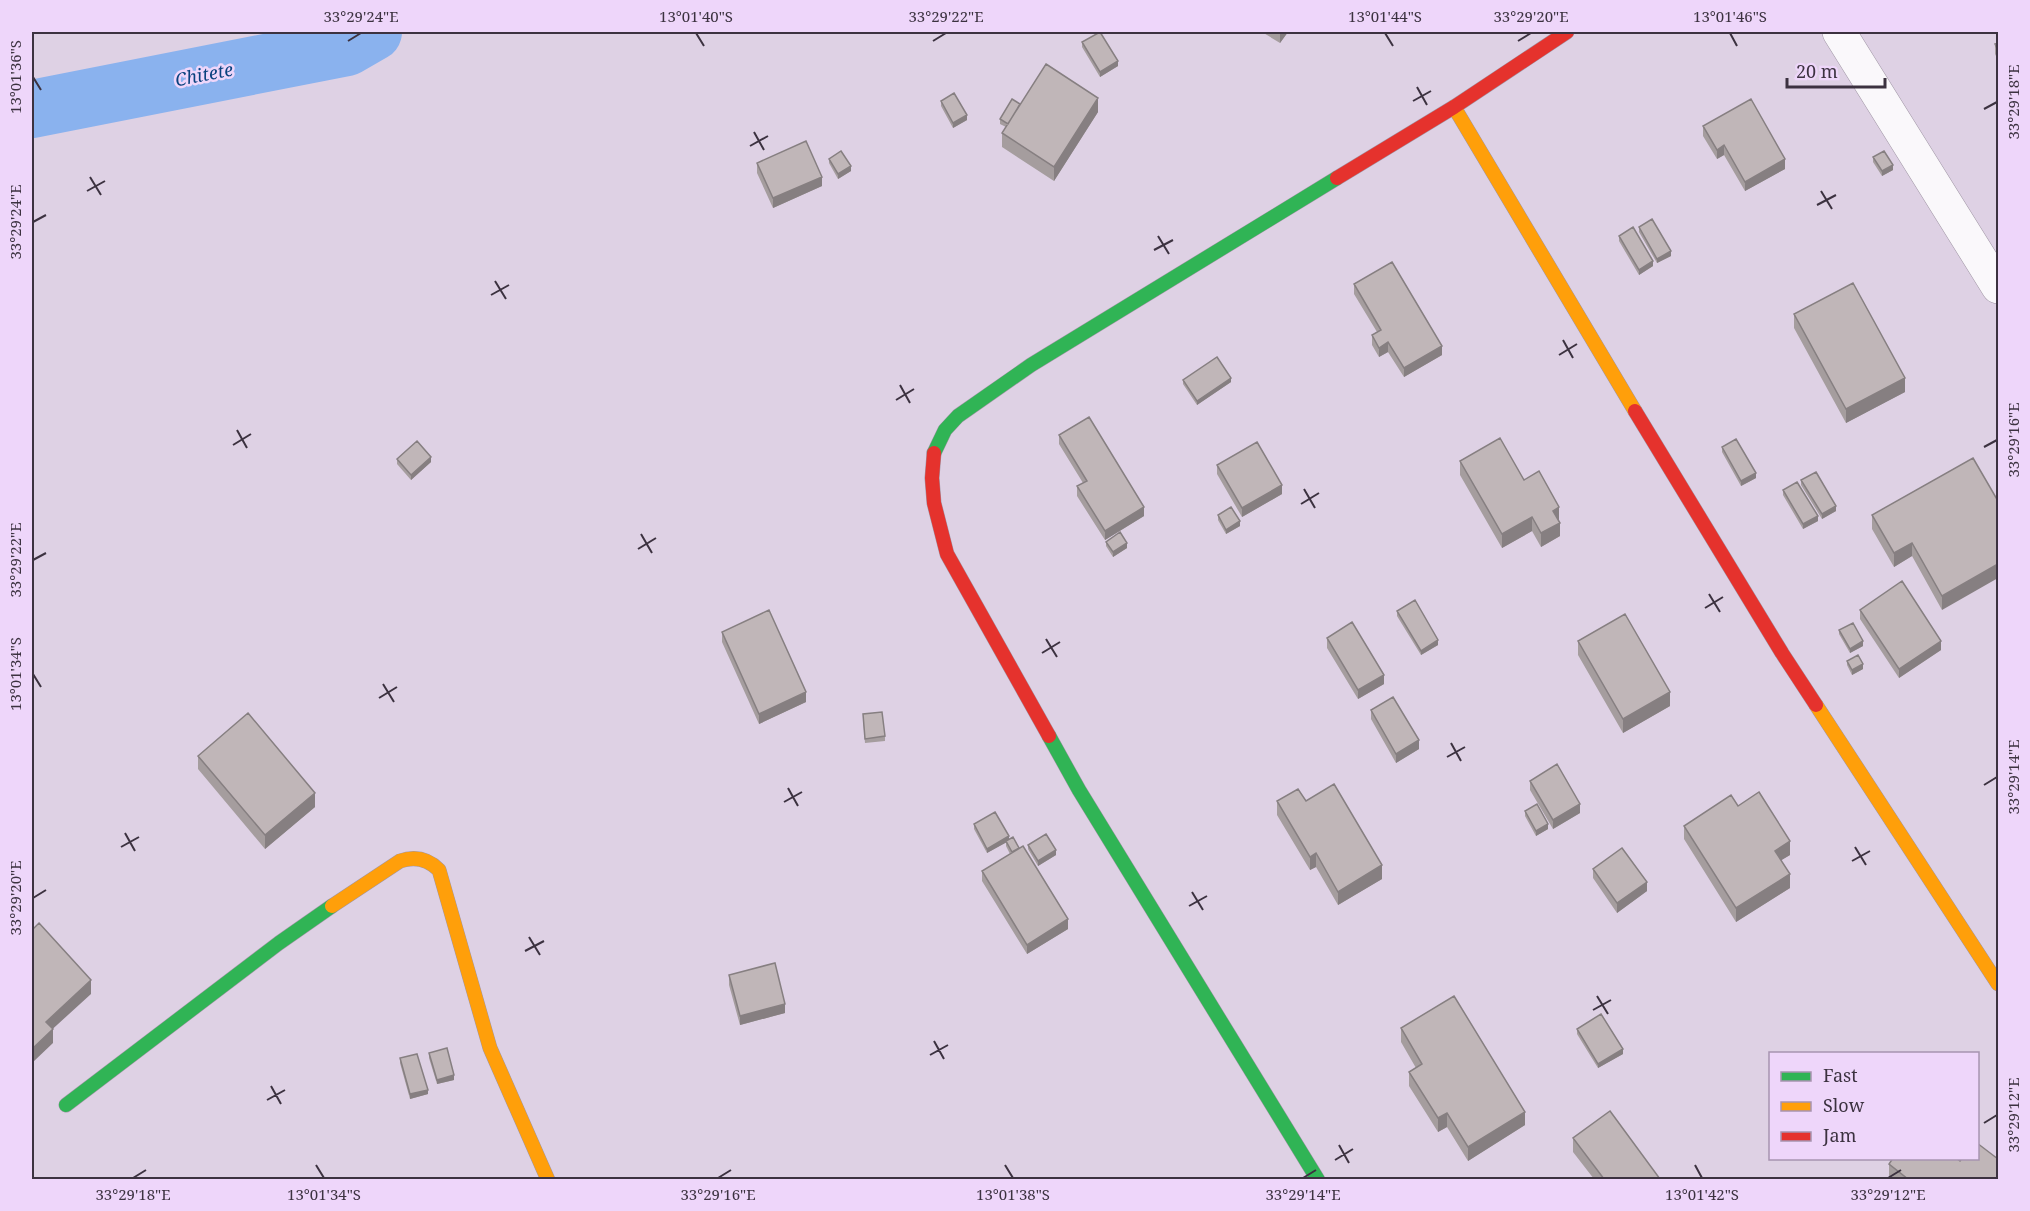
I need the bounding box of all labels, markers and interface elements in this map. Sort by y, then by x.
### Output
text: 33°29'24"E [323,6,399,26]
text: 13°01'40"S [659,6,733,26]
text: 33°29'22"E [908,6,984,26]
text: 13°01'44"S [1348,6,1422,26]
text: 33°29'20"E [1493,6,1569,26]
text: 13°01'46"S [1693,6,1767,26]
text: 13°01'36"S [5,40,25,114]
scale bar [1787,51,1884,89]
water label: Chitete [173,57,235,91]
text: 20 m [1796,59,1838,83]
text: 33°29'18"E [2003,64,2023,140]
text: 33°29'24"E [5,184,25,260]
text: 33°29'16"E [2003,402,2023,478]
text: 33°29'22"E [5,522,25,598]
text: 13°01'34"S [5,637,25,711]
text: 33°29'14"E [2003,739,2023,815]
text: 33°29'20"E [5,860,25,936]
legend [1769,1052,1979,1160]
text: Fast [1823,1063,1858,1087]
text: 33°29'12"E [2003,1077,2023,1153]
text: Slow [1823,1093,1865,1117]
text: Jam [1822,1123,1857,1147]
text: 33°29'18"E [95,1184,171,1204]
text: 13°01'34"S [287,1184,361,1204]
text: 33°29'16"E [680,1184,756,1204]
text: 13°01'38"S [976,1184,1050,1204]
text: 33°29'14"E [1265,1184,1341,1204]
text: 13°01'42"S [1665,1184,1739,1204]
text: 33°29'12"E [1850,1184,1926,1204]

